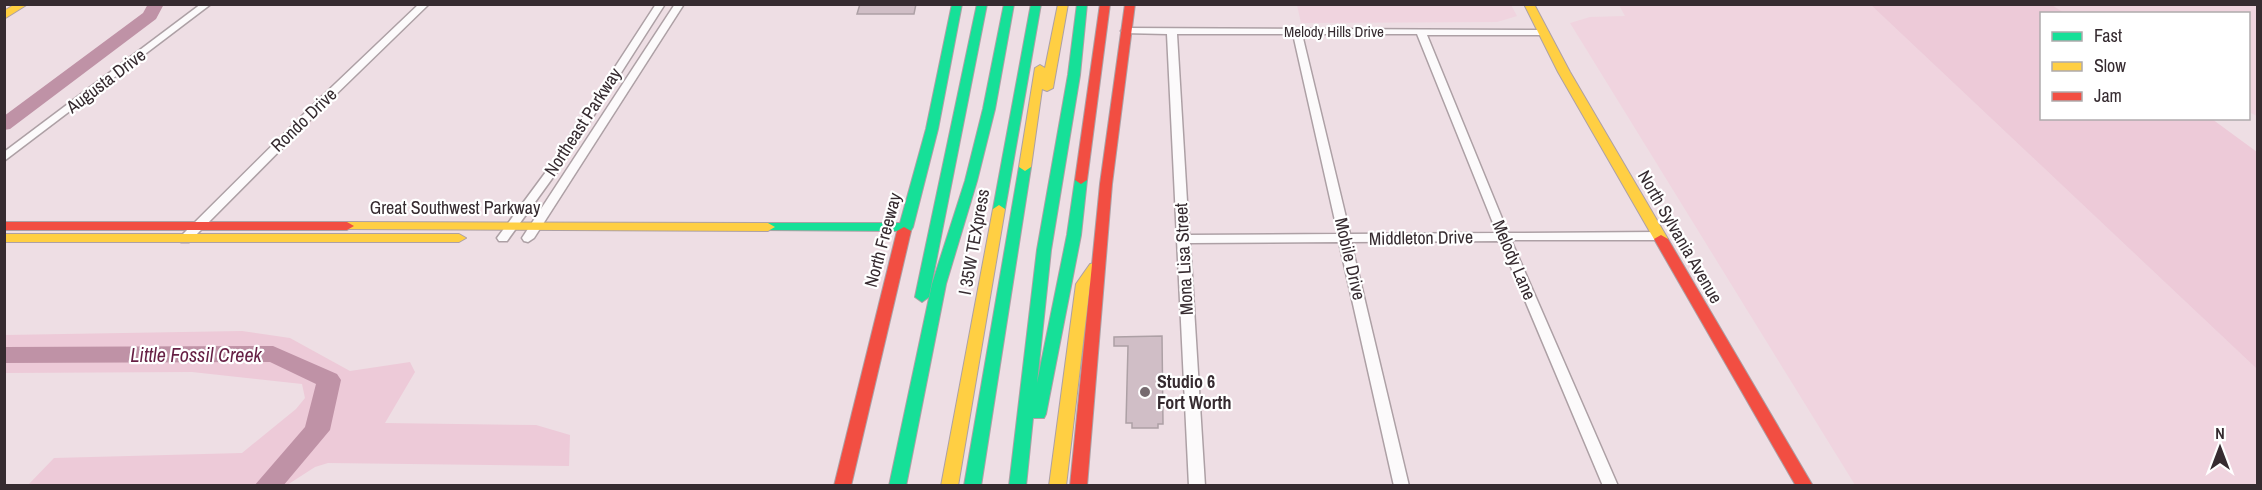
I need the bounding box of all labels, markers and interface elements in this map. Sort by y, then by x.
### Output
legend [2040,12,2250,120]
street label: Melody Hills Drive [1284,21,1384,42]
text: Fast [2094,23,2122,48]
street label: Augusta Drive [60,42,151,119]
text: Slow [2094,53,2126,78]
street label: Northeast Parkway [538,62,627,181]
street label: Rondo Drive [265,82,342,157]
text: Jam [2094,83,2122,108]
street label: North Sylvania Avenue [1632,166,1729,308]
street label: I 35W TEXpress [952,187,995,297]
street label: North Freeway [858,189,907,290]
street label: Great Southwest Parkway [370,195,541,220]
street label: Mona Lisa Street [1168,202,1199,316]
street label: Mobile Drive [1329,215,1372,302]
street label: Melody Lane [1486,216,1542,304]
street label: Middleton Drive [1369,224,1473,251]
water label: Little Fossil Creek [130,341,263,368]
place label: Studio 6 Fort Worth [1157,369,1231,415]
marker: Studio 6 Fort Worth [1138,385,1152,399]
north arrow [2190,418,2250,478]
text: N [2215,422,2225,444]

